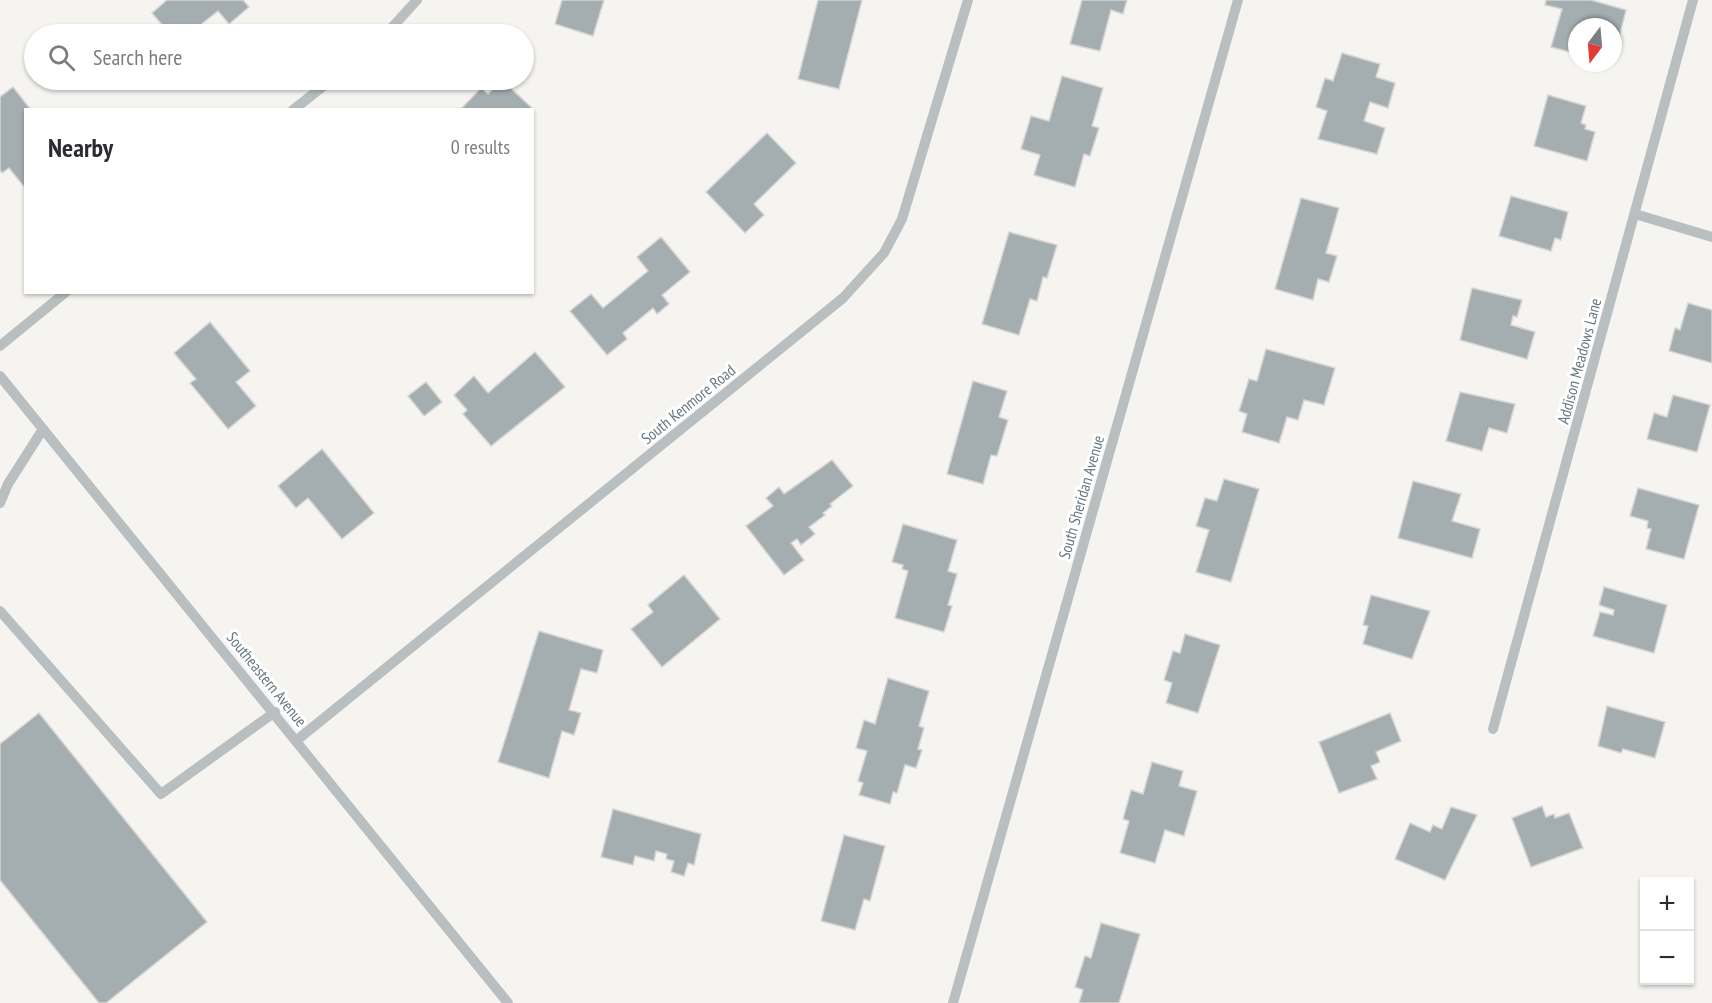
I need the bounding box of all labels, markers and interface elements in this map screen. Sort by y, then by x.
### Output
north arrow [1568,18,1622,72]
search box [24,24,534,90]
icon: search [45,41,78,74]
text: Search here [93,43,182,71]
text: Nearby [48,131,113,164]
text: 0 results [451,134,510,160]
street label: Addison Meadows Lane [1553,296,1605,426]
street label: South Kenmore Road [637,360,739,448]
street label: South Sheridan Avenue [1054,433,1108,561]
street label: Southeastern Avenue [223,628,311,730]
map controls [1640,877,1694,985]
button: + [1640,877,1694,931]
button: − [1640,931,1694,985]

